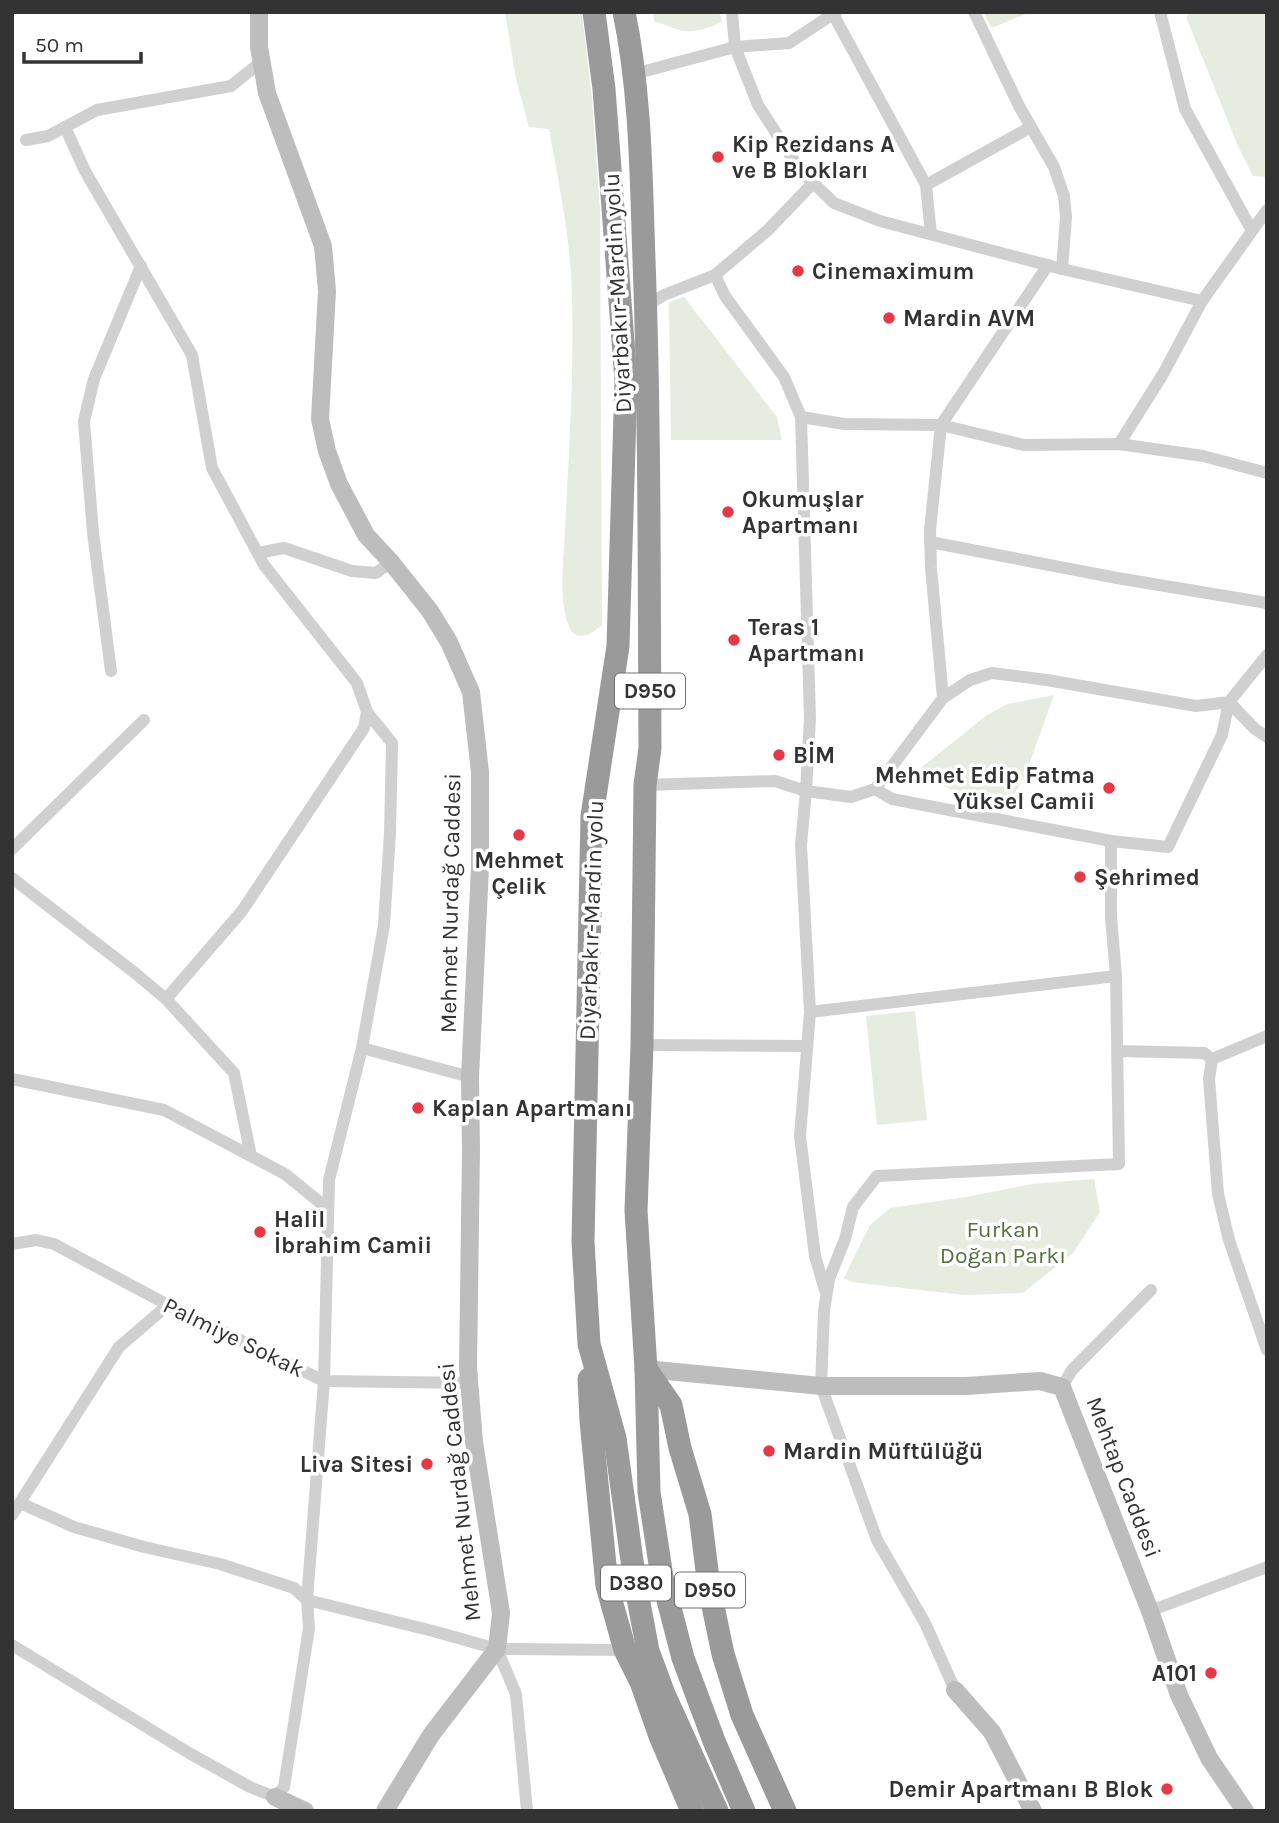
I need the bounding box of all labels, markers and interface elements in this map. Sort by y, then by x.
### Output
scale bar [24,21,142,65]
text: 50 m [35,33,84,57]
place label: Kip Rezidans A ve B Blokları [732,131,895,184]
marker: Kip Rezidans A ve B Blokları [710,149,726,165]
street label: Diyarbakır-Mardin yolu [598,172,637,414]
place label: Cinemaximum [812,258,974,285]
marker: Cinemaximum [790,263,806,279]
place label: Mardin AVM [903,305,1035,332]
marker: Mardin AVM [881,310,897,326]
place label: Okumuşlar Apartmanı [742,486,864,539]
marker: Okumuşlar Apartmanı [720,504,736,520]
place label: Teras 1 Apartmanı [748,614,865,667]
marker: Teras 1 Apartmanı [726,632,742,648]
road number: D950 [615,674,685,708]
place label: BİM [793,741,835,769]
marker: BİM [771,747,787,763]
place label: Mehmet Edip Fatma Yüksel Camii [875,762,1095,815]
street label: Mehmet Nurdağ Caddesi [435,773,466,1033]
marker: Mehmet Edip Fatma Yüksel Camii [1101,780,1117,796]
street label: Diyarbakır-Mardin yolu [574,800,609,1040]
marker: Mehmet Çelik [511,827,527,843]
place label: Mehmet Çelik [474,847,564,900]
place label: Şehrimed [1094,864,1200,891]
marker: Şehrimed [1072,869,1088,885]
place label: Kaplan Apartmanı [432,1095,632,1122]
marker: Kaplan Apartmanı [410,1100,426,1116]
place label: Halil İbrahim Camii [274,1206,432,1259]
park label: Furkan Doğan Parkı [940,1216,1066,1269]
marker: Halil İbrahim Camii [252,1224,268,1240]
street label: Palmiye Sokak [159,1292,309,1383]
street label: Mehmet Nurdağ Caddesi [432,1361,487,1623]
street label: Mehtap Caddesi [1080,1393,1167,1561]
place label: Mardin Müftülüğü [783,1438,983,1465]
marker: Mardin Müftülüğü [761,1443,777,1459]
place label: Liva Sitesi [300,1451,413,1478]
marker: Liva Sitesi [419,1456,435,1472]
road number: D380 [601,1566,671,1600]
road number: D950 [675,1572,745,1608]
place label: A101 [1152,1660,1197,1687]
marker: A101 [1203,1665,1219,1681]
place label: Demir Apartmanı B Blok [889,1776,1153,1803]
marker: Demir Apartmanı B Blok [1159,1781,1175,1797]

